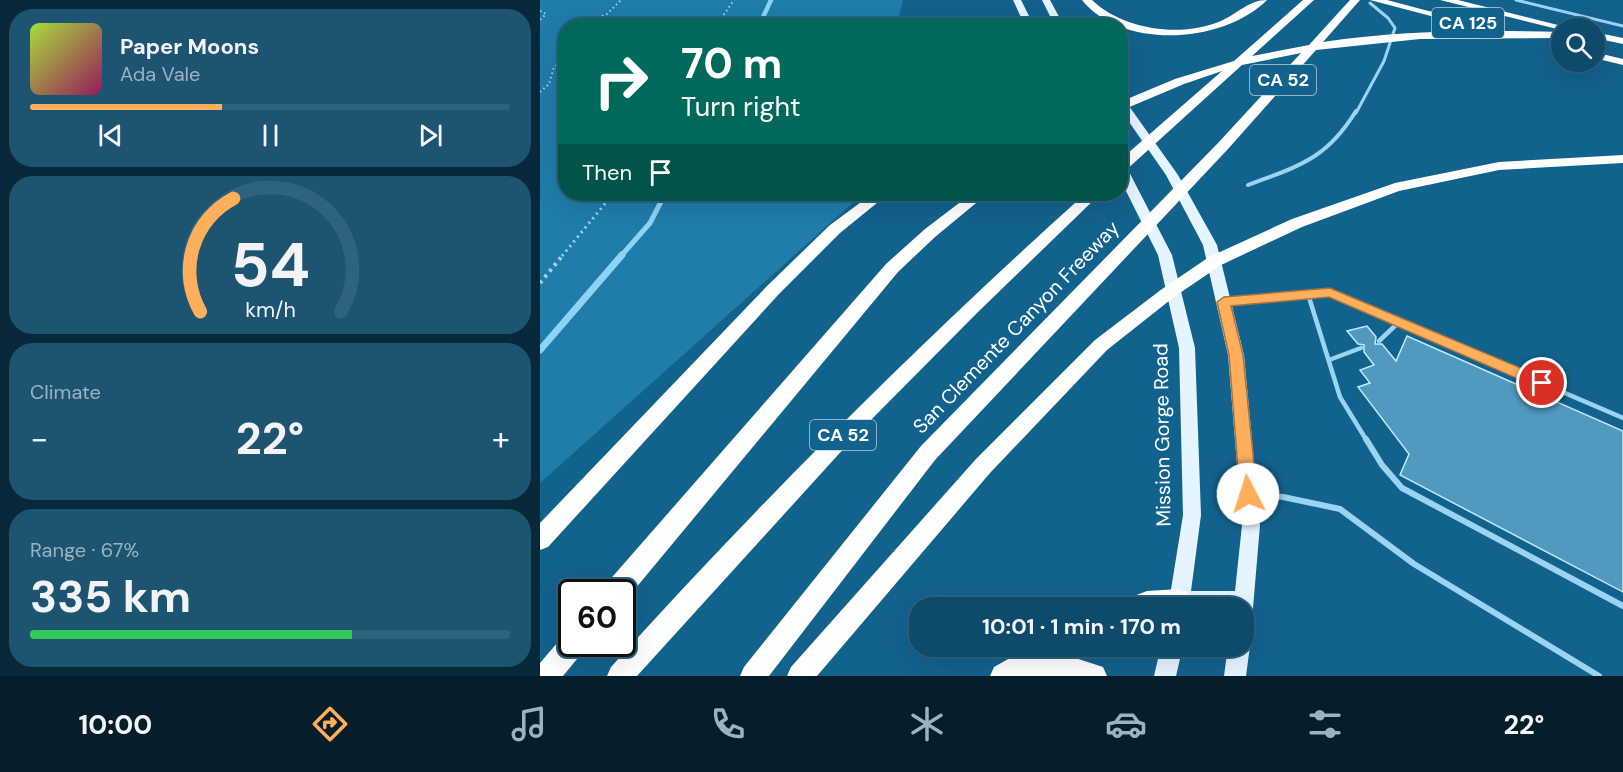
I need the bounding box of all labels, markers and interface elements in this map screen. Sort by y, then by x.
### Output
road number: CA 125 [1432,8,1504,38]
map controls [1551,18,1605,72]
button: search [1551,18,1605,72]
text: Paper Moons [120,32,259,61]
text: 70 m [681,36,782,91]
icon: right [582,42,660,120]
text: Ada Vale [120,61,200,87]
road number: CA 52 [1250,65,1316,95]
text: Turn right [681,89,801,124]
icon: previous [94,119,127,152]
icon: pause [254,119,287,152]
icon: next [414,119,447,152]
icon: arrive [644,156,677,189]
text: Then [582,158,632,187]
street label: San Clemente Canyon Freeway [907,215,1125,439]
text: 54 [230,224,310,305]
text: km/h [245,296,295,324]
street label: Mission Gorge Road [1147,343,1177,527]
pin [1516,357,1567,408]
icon: arrive [1525,366,1558,399]
text: Climate [30,379,101,405]
text: 22° [236,409,304,468]
text: − [30,417,48,460]
text: + [492,417,510,460]
road number: CA 52 [810,420,876,450]
position arrow [1216,462,1280,526]
text: Range · 67% [30,537,139,563]
text: 335 km [30,567,191,626]
speed limit sign: 60 [558,579,636,657]
text: 10:01 · 1 min · 170 m [982,612,1181,641]
icon: directions [309,703,351,745]
icon: music [508,703,550,745]
icon: phone [707,703,749,745]
icon: climate [906,703,948,745]
icon: car [1105,703,1147,745]
icon: filters [1304,703,1346,745]
text: 10:00 [79,707,152,742]
text: 22° [1503,707,1544,742]

